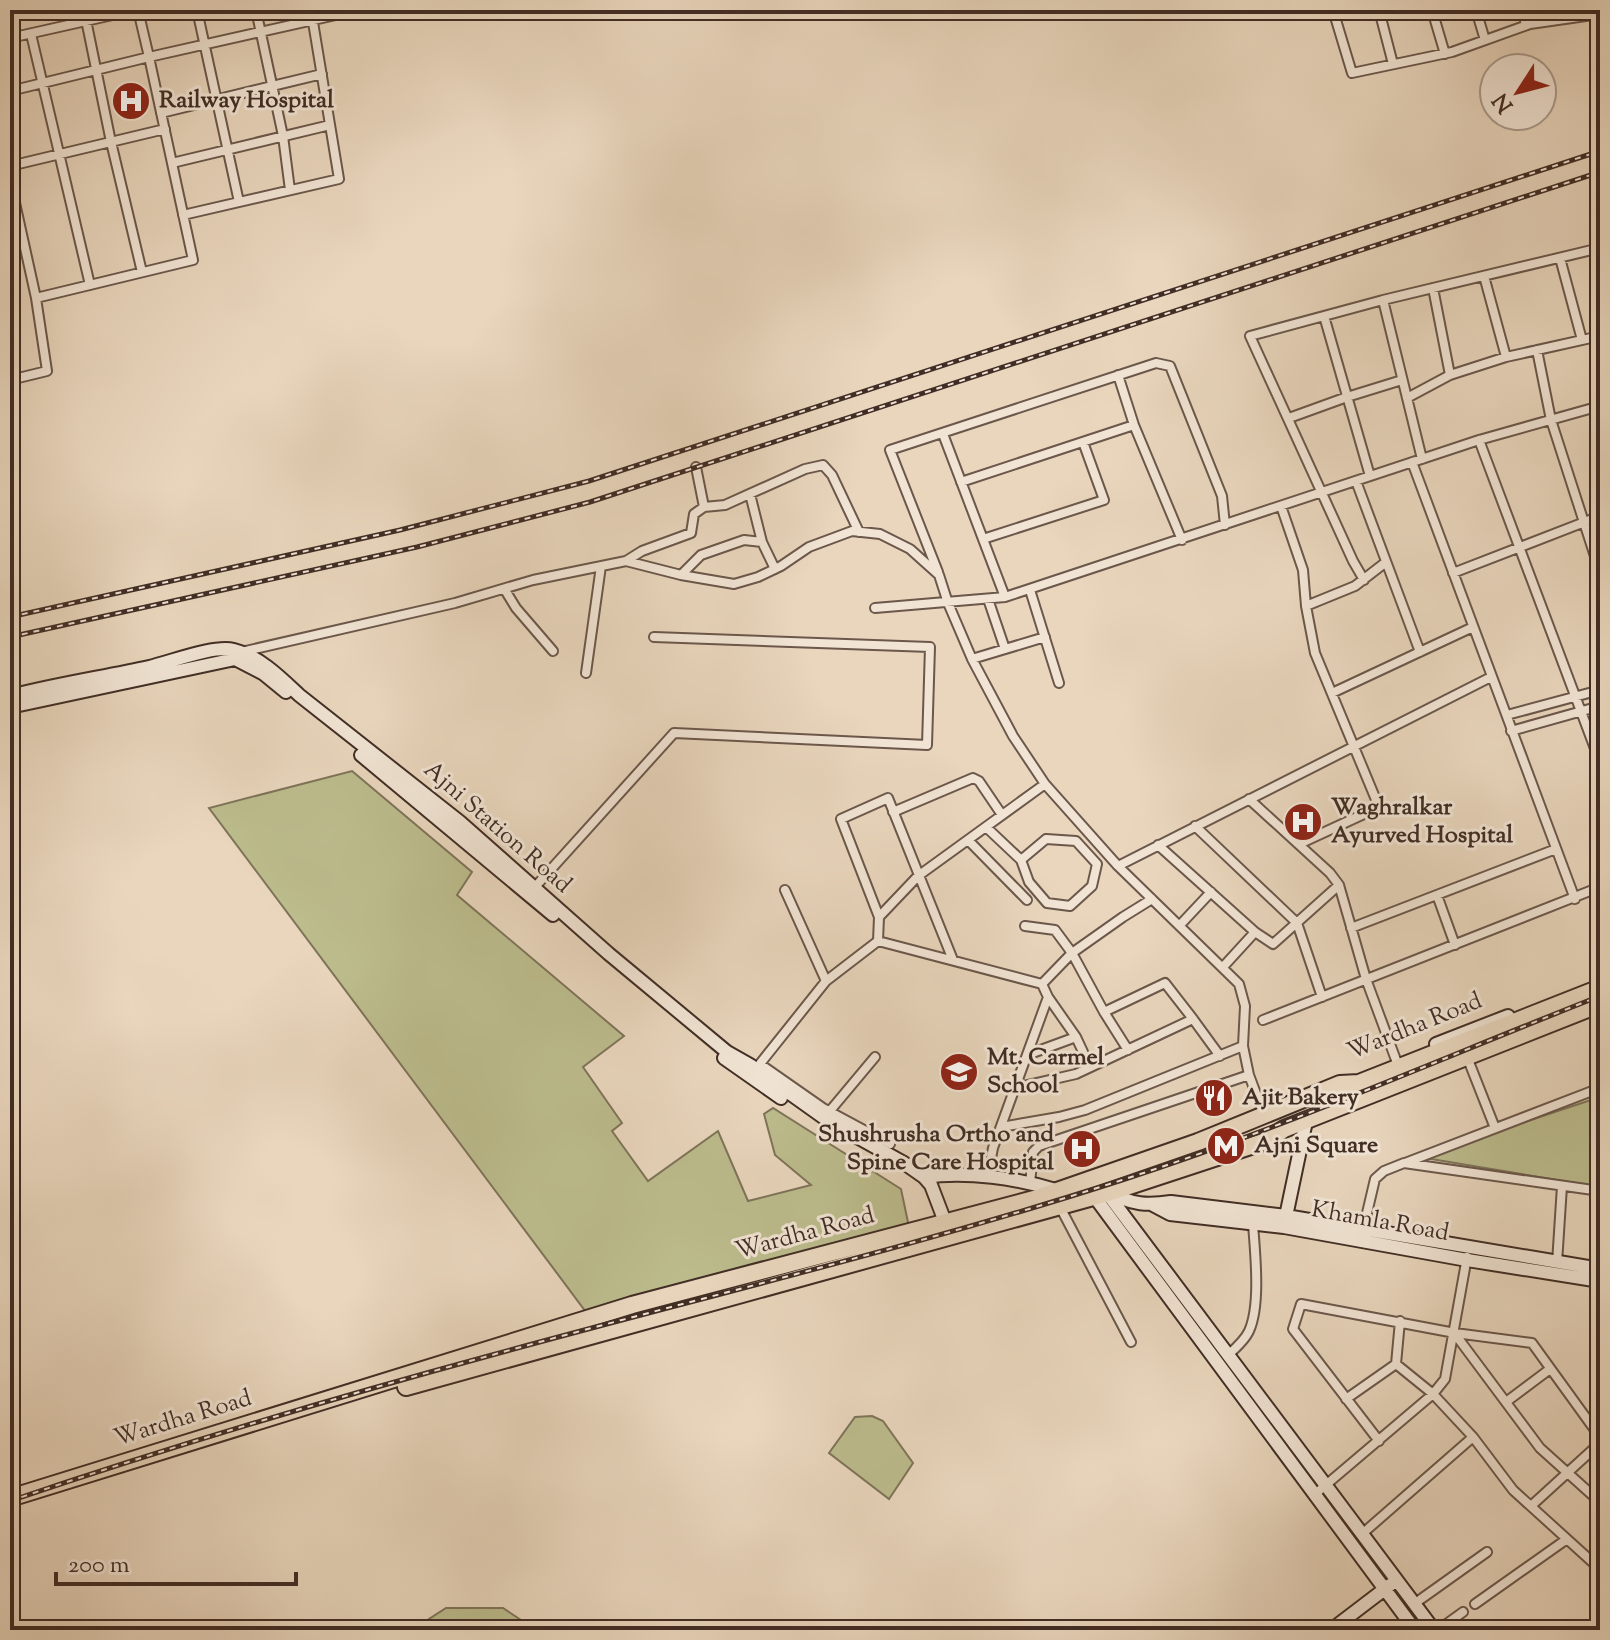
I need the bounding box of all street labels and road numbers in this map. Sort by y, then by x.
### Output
street label: Ajni Station Road [415,754,579,902]
street label: Wardha Road [1342,984,1488,1070]
street label: Khamla Road [1309,1193,1452,1251]
street label: Wardha Road [732,1199,879,1269]
street label: Wardha Road [110,1382,257,1456]

